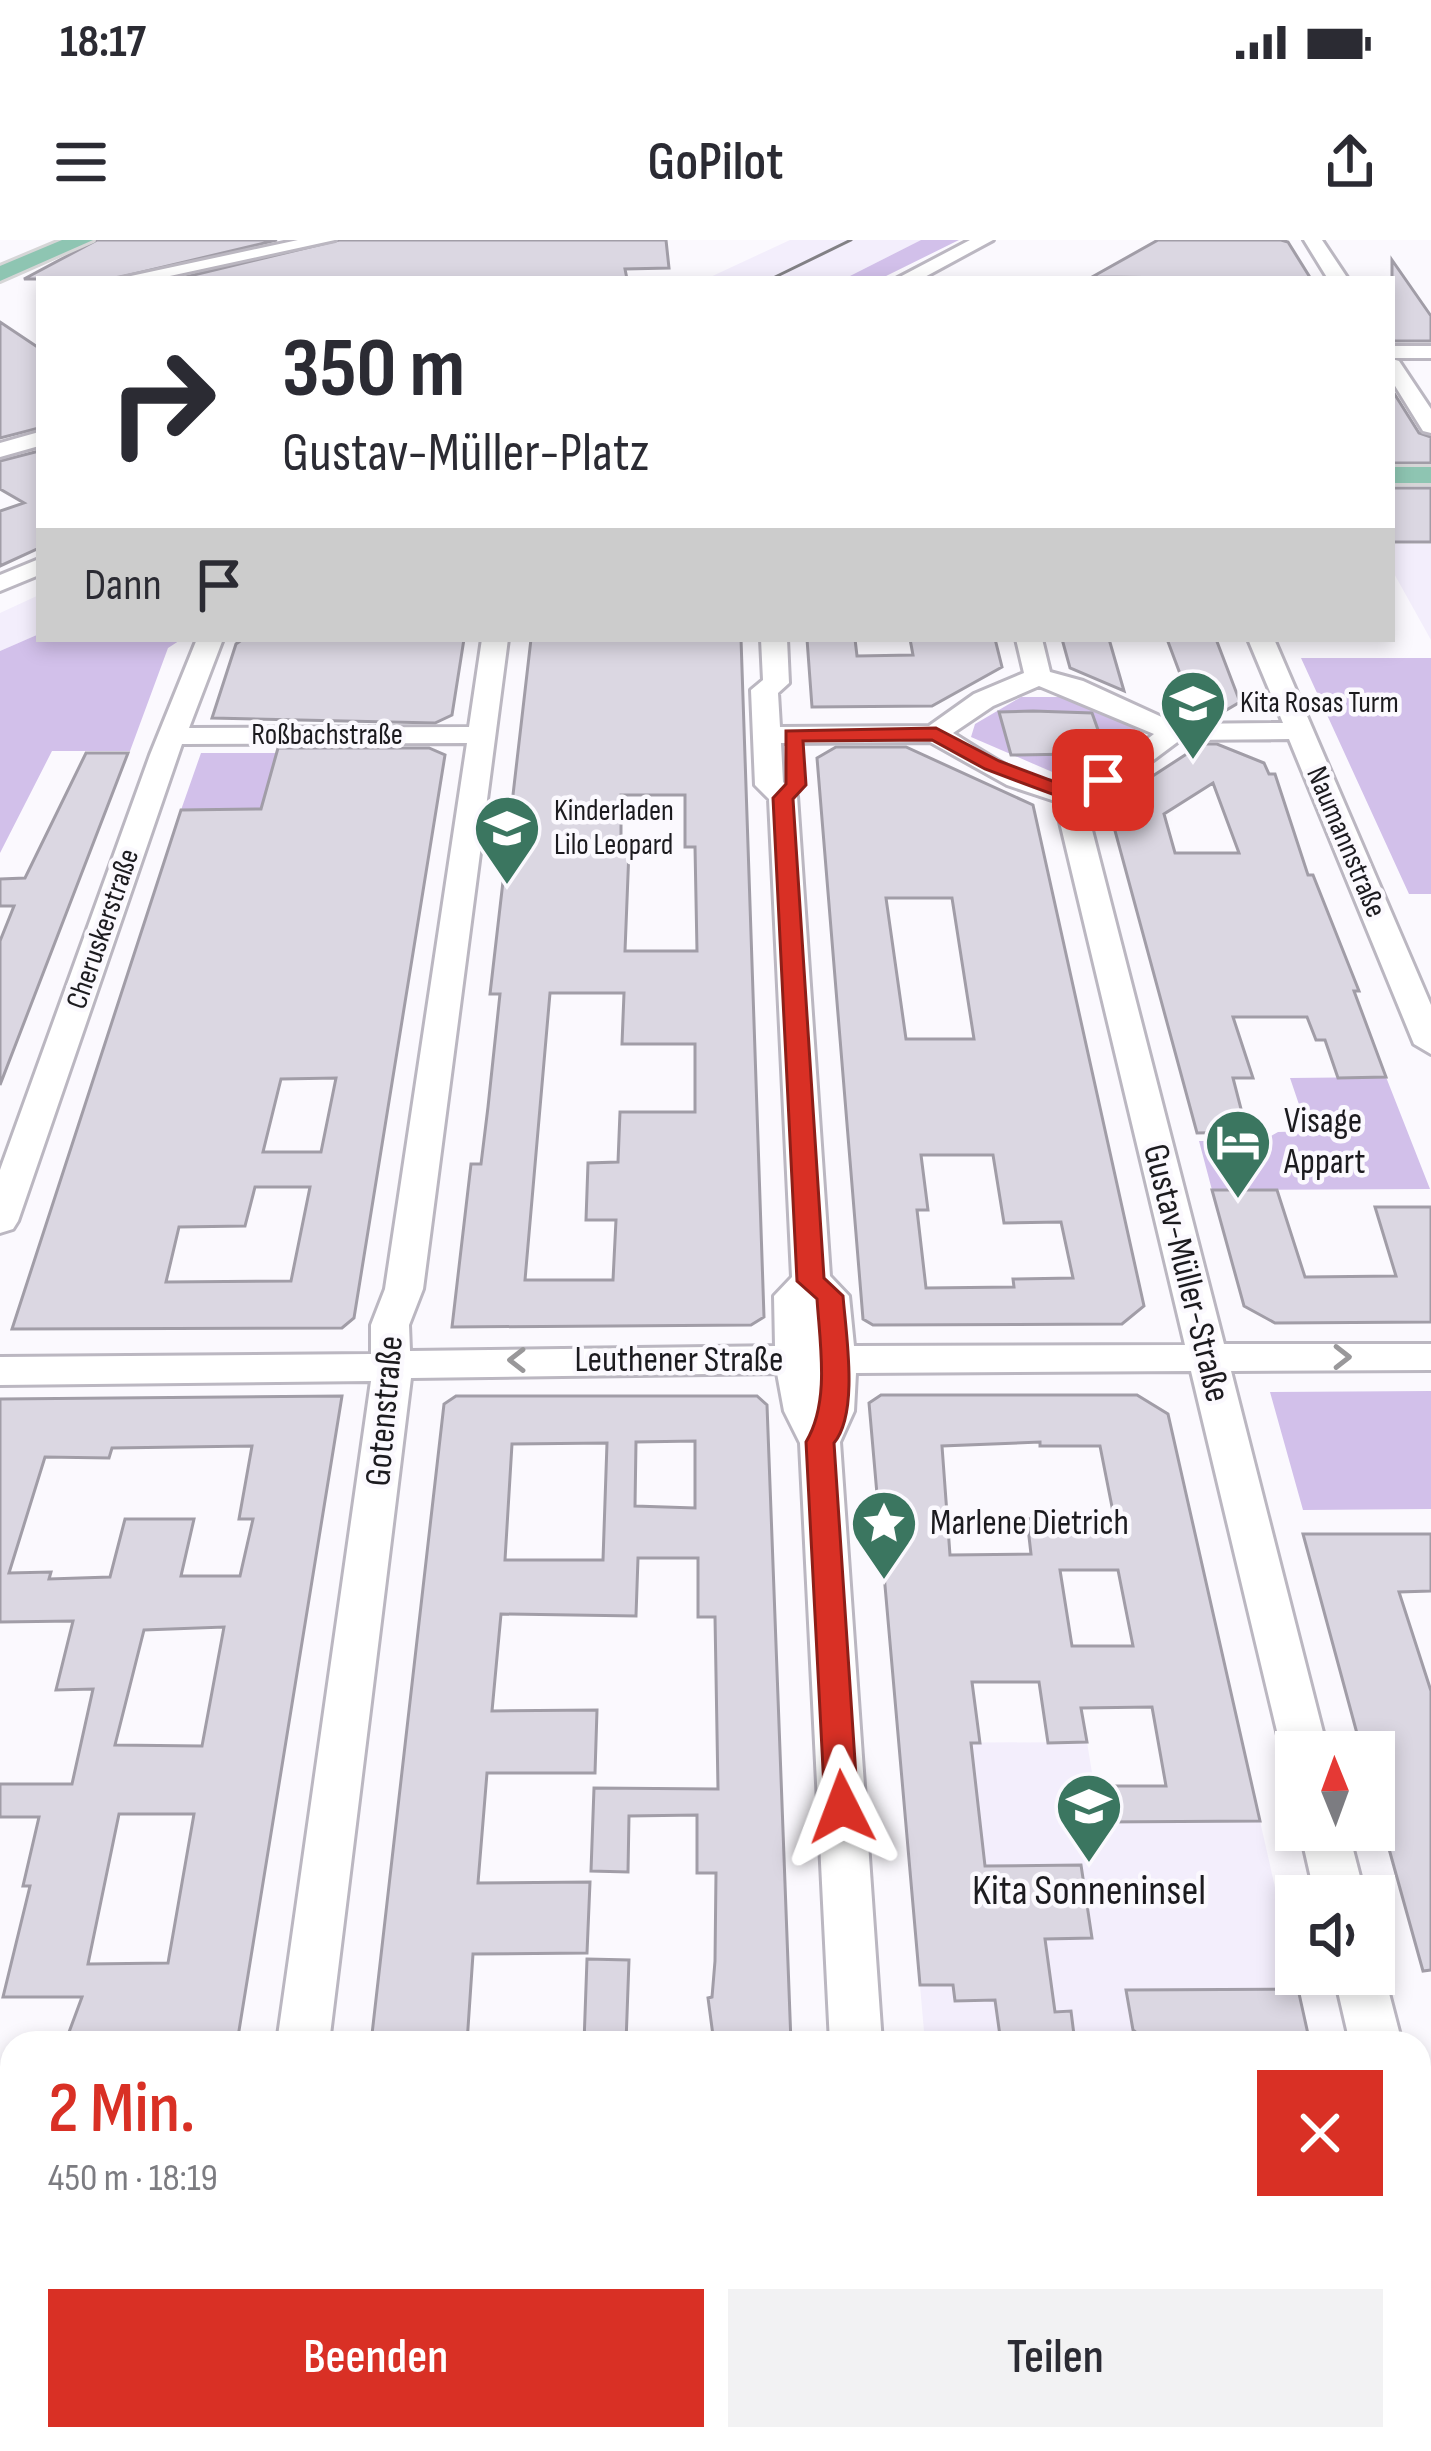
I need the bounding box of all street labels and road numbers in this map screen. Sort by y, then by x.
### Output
street label: Roßbachstraße [251,717,403,753]
street label: Naumannstraße [1298,761,1394,923]
street label: Cheruskerstraße [59,844,147,1014]
street label: Gustav-Müller-Straße [1133,1140,1239,1406]
street label: Gotenstraße [357,1334,413,1488]
street label: Leuthener Straße [575,1339,783,1382]

